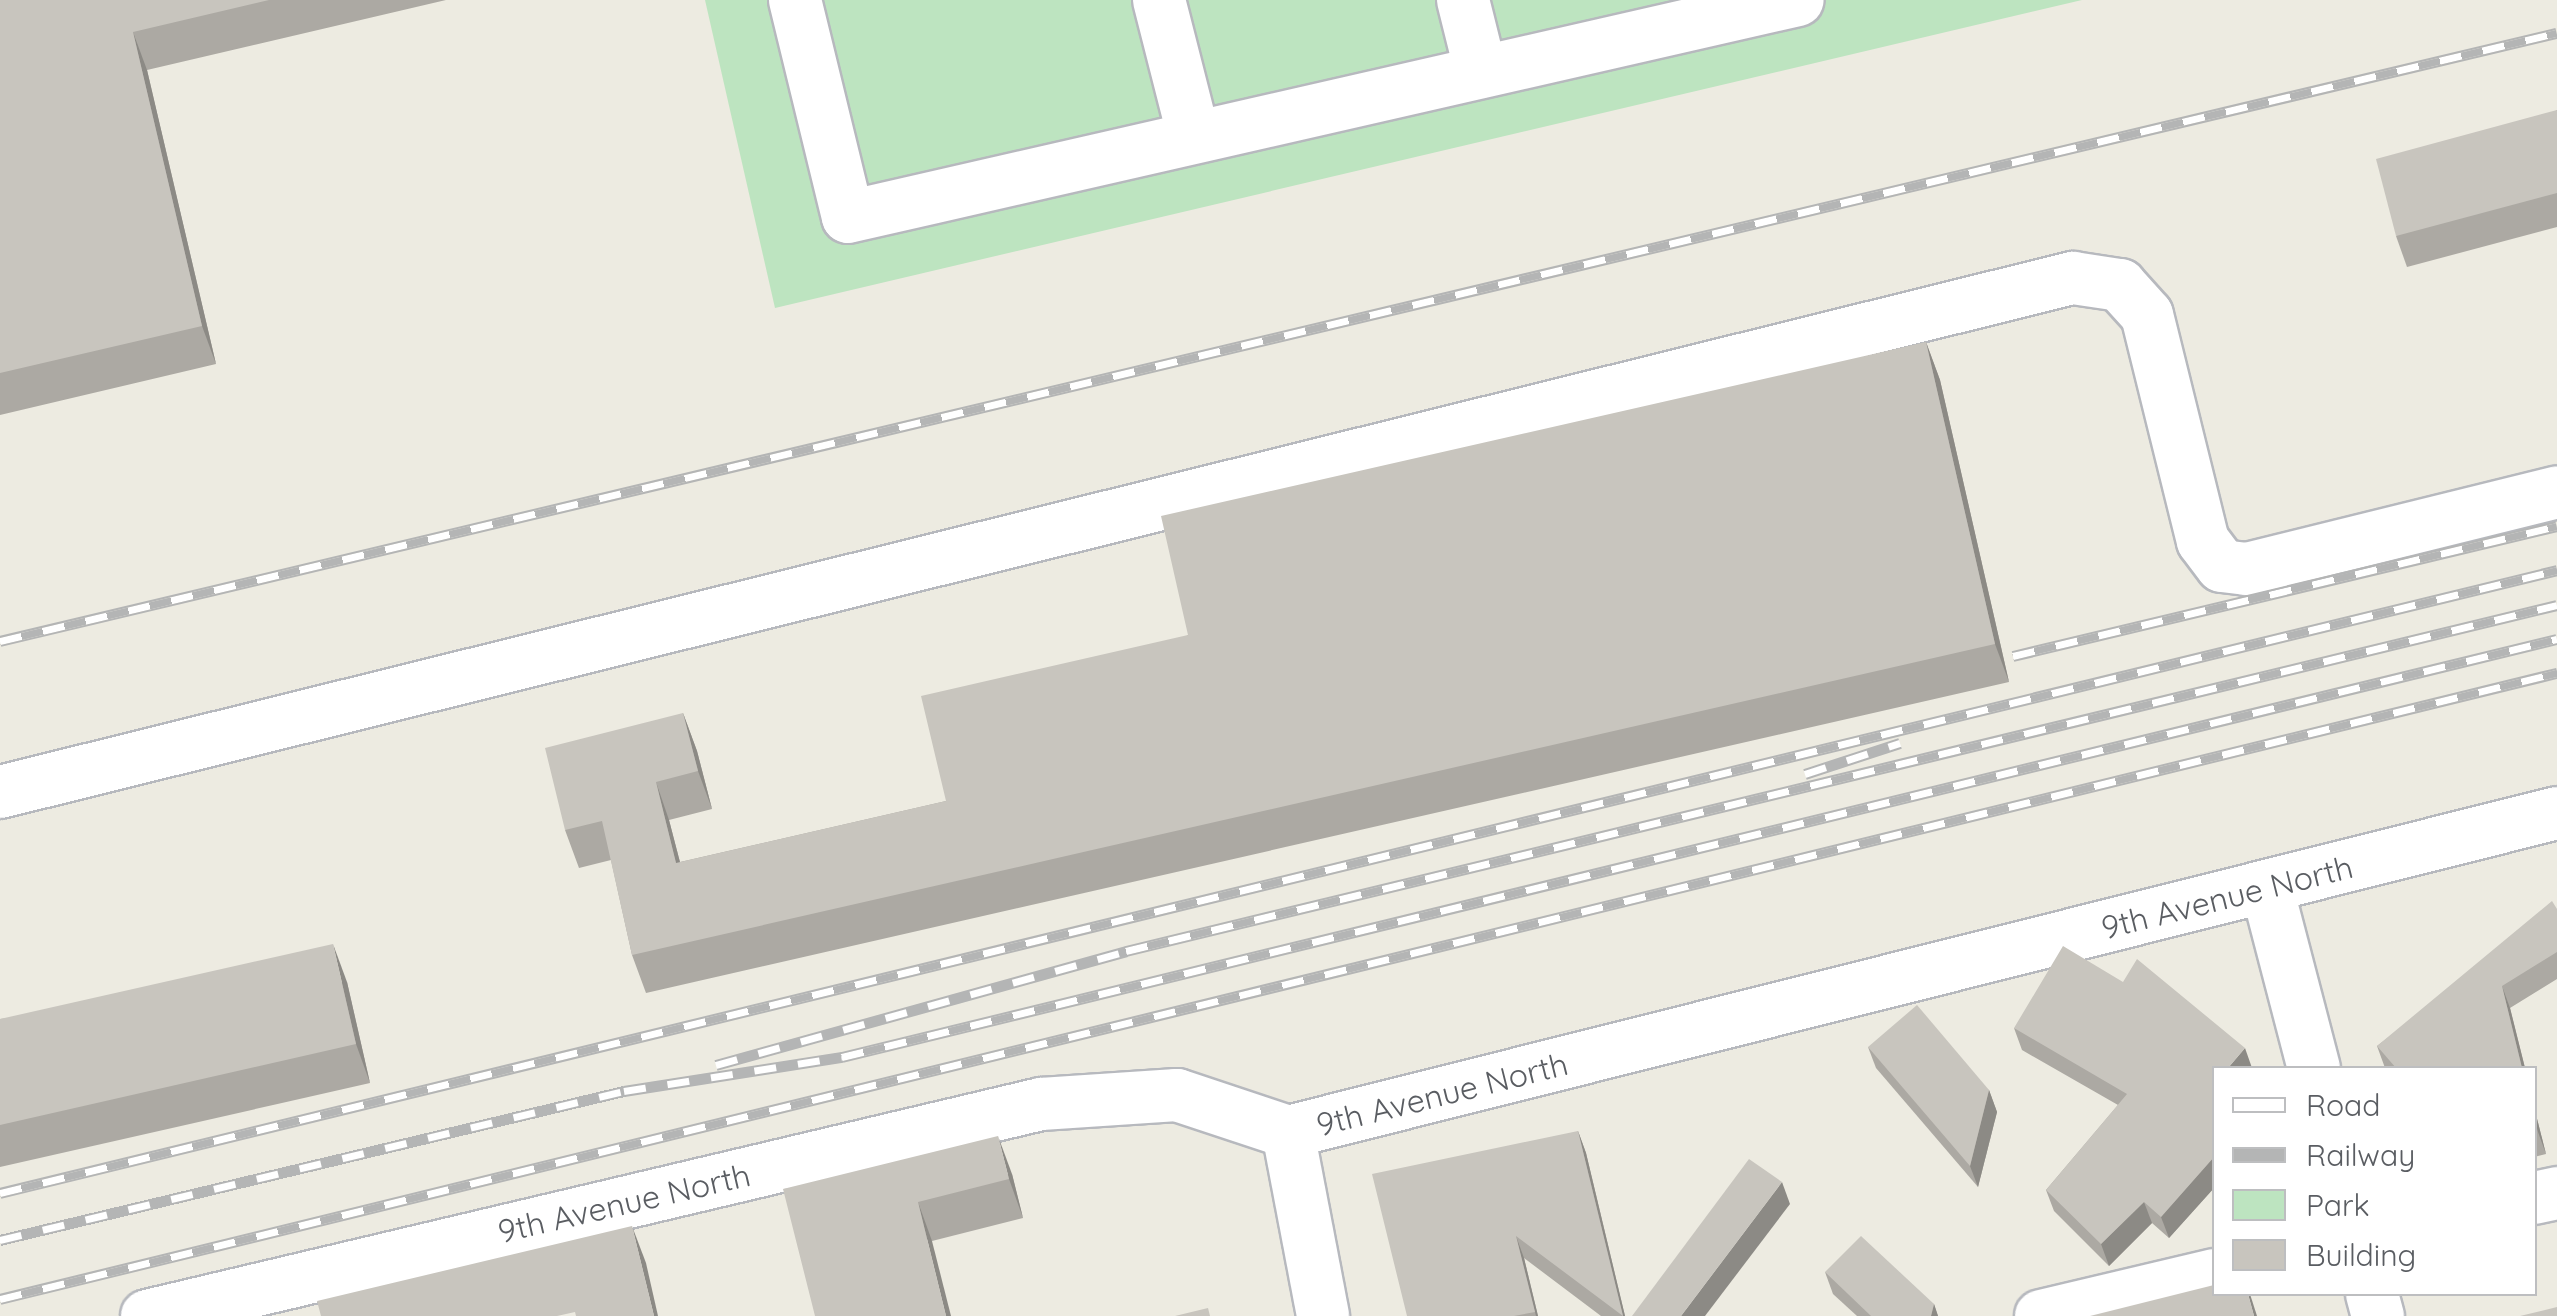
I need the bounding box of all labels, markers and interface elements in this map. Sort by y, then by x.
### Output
street label: 9th Avenue North [2097,847,2357,947]
street label: 9th Avenue North [1312,1044,1572,1144]
legend [2212,1066,2537,1296]
text: Road [2306,1086,2380,1124]
text: Railway [2306,1136,2415,1174]
street label: 9th Avenue North [494,1155,754,1251]
text: Park [2306,1186,2370,1224]
text: Building [2306,1236,2416,1274]

